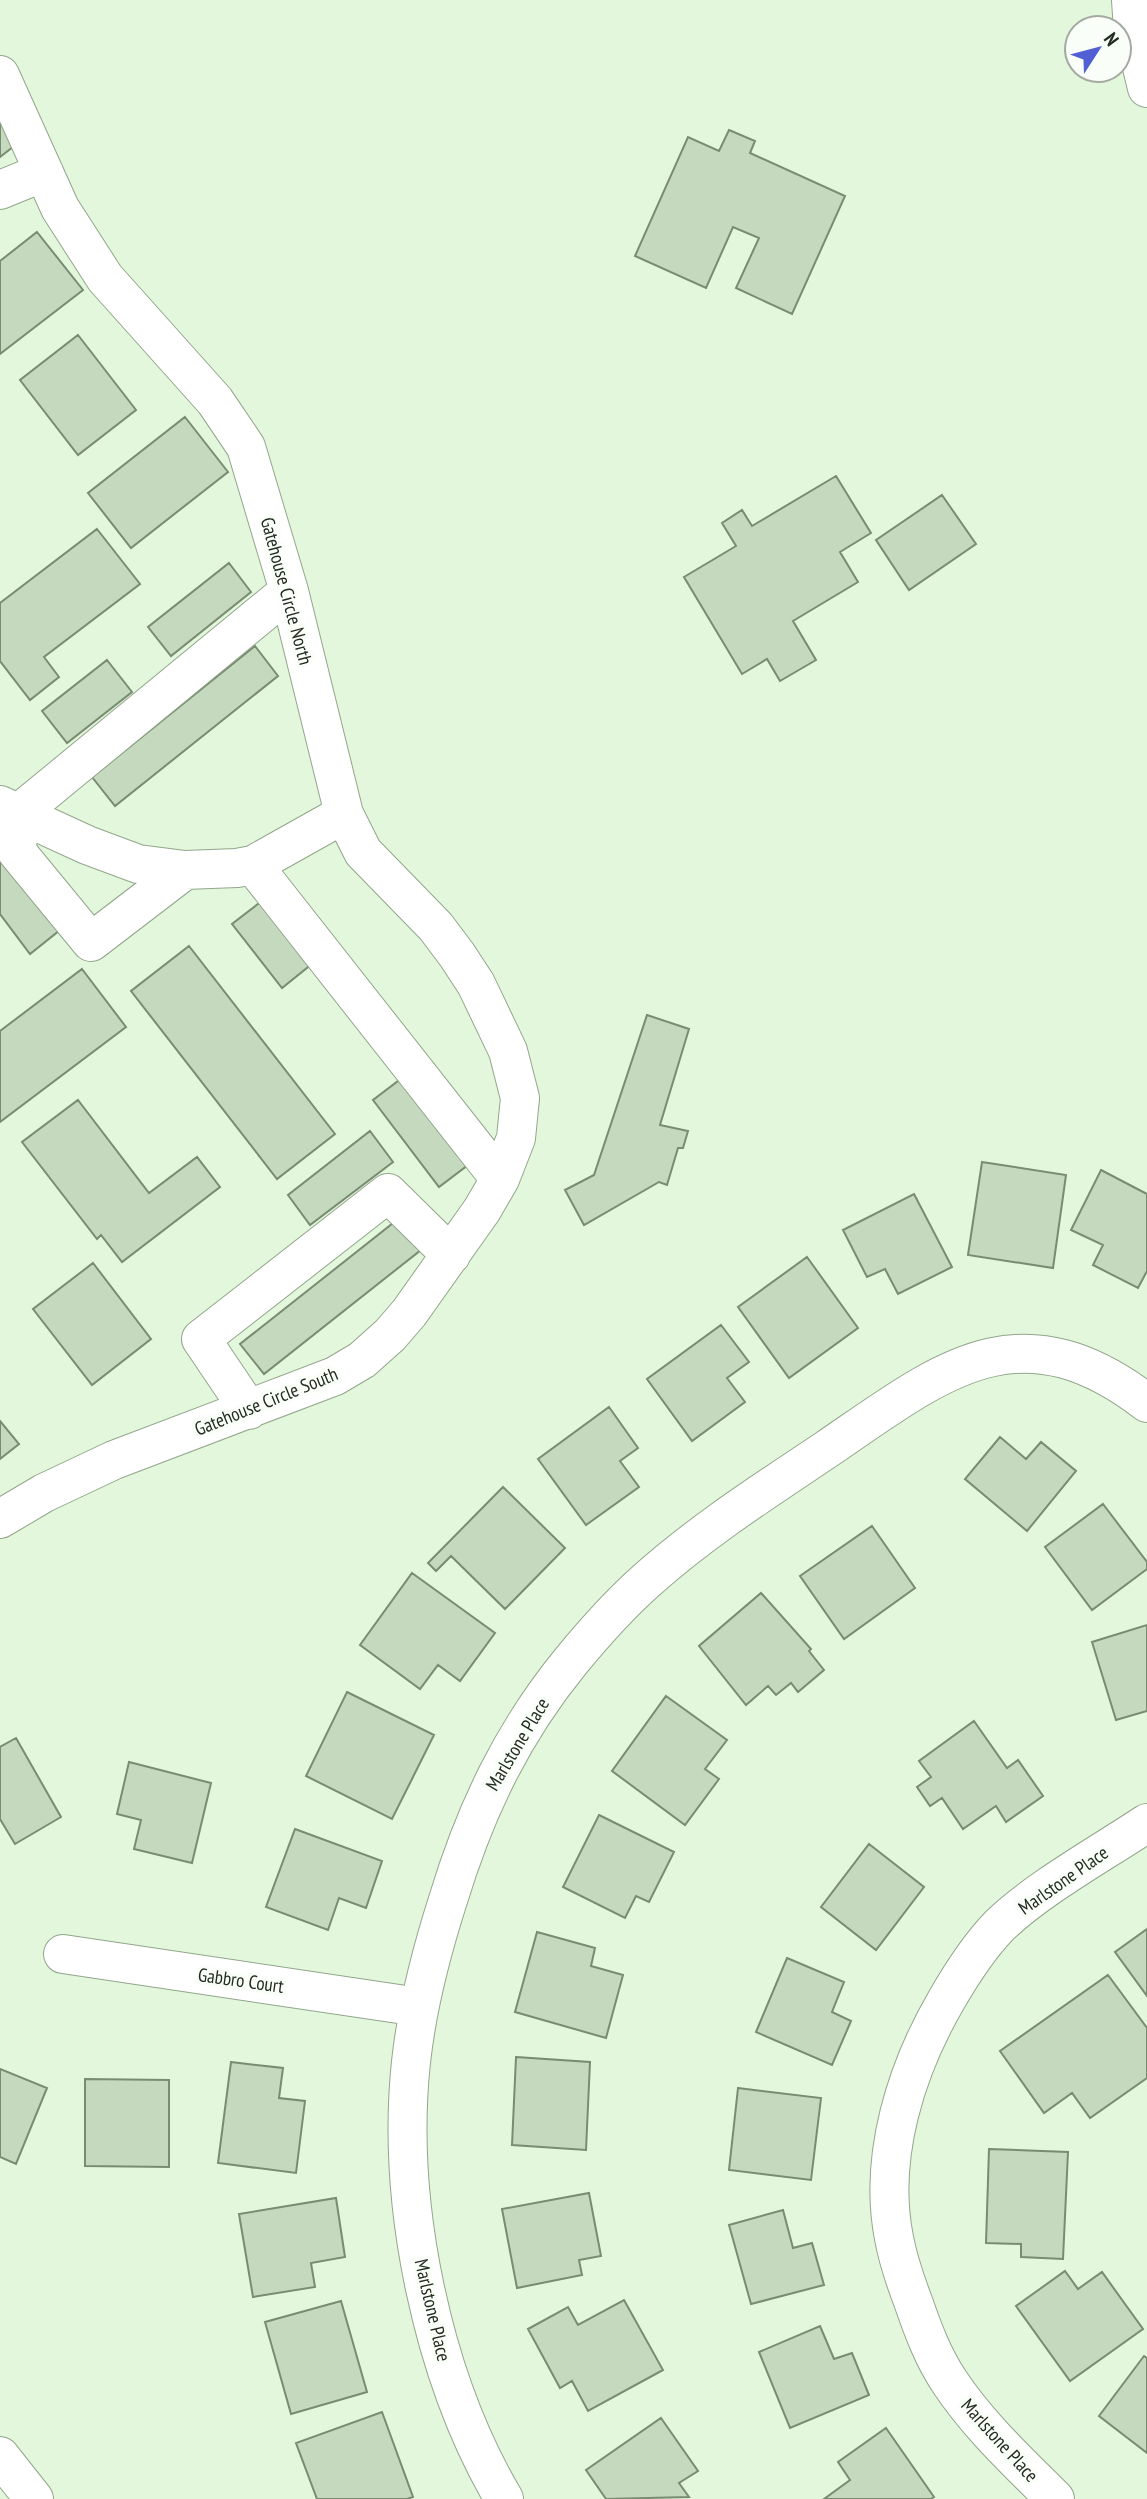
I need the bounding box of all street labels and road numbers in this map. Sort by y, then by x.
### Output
street label: Gatehouse Circle North [256,515,318,667]
street label: Gatehouse Circle South [191,1361,341,1441]
street label: Marlstone Place [480,1693,554,1795]
street label: Marlstone Place [1013,1840,1113,1920]
street label: Gabbro Court [197,1962,286,1998]
street label: Marlstone Place [410,2257,456,2364]
street label: Marlstone Place [956,2393,1044,2487]

